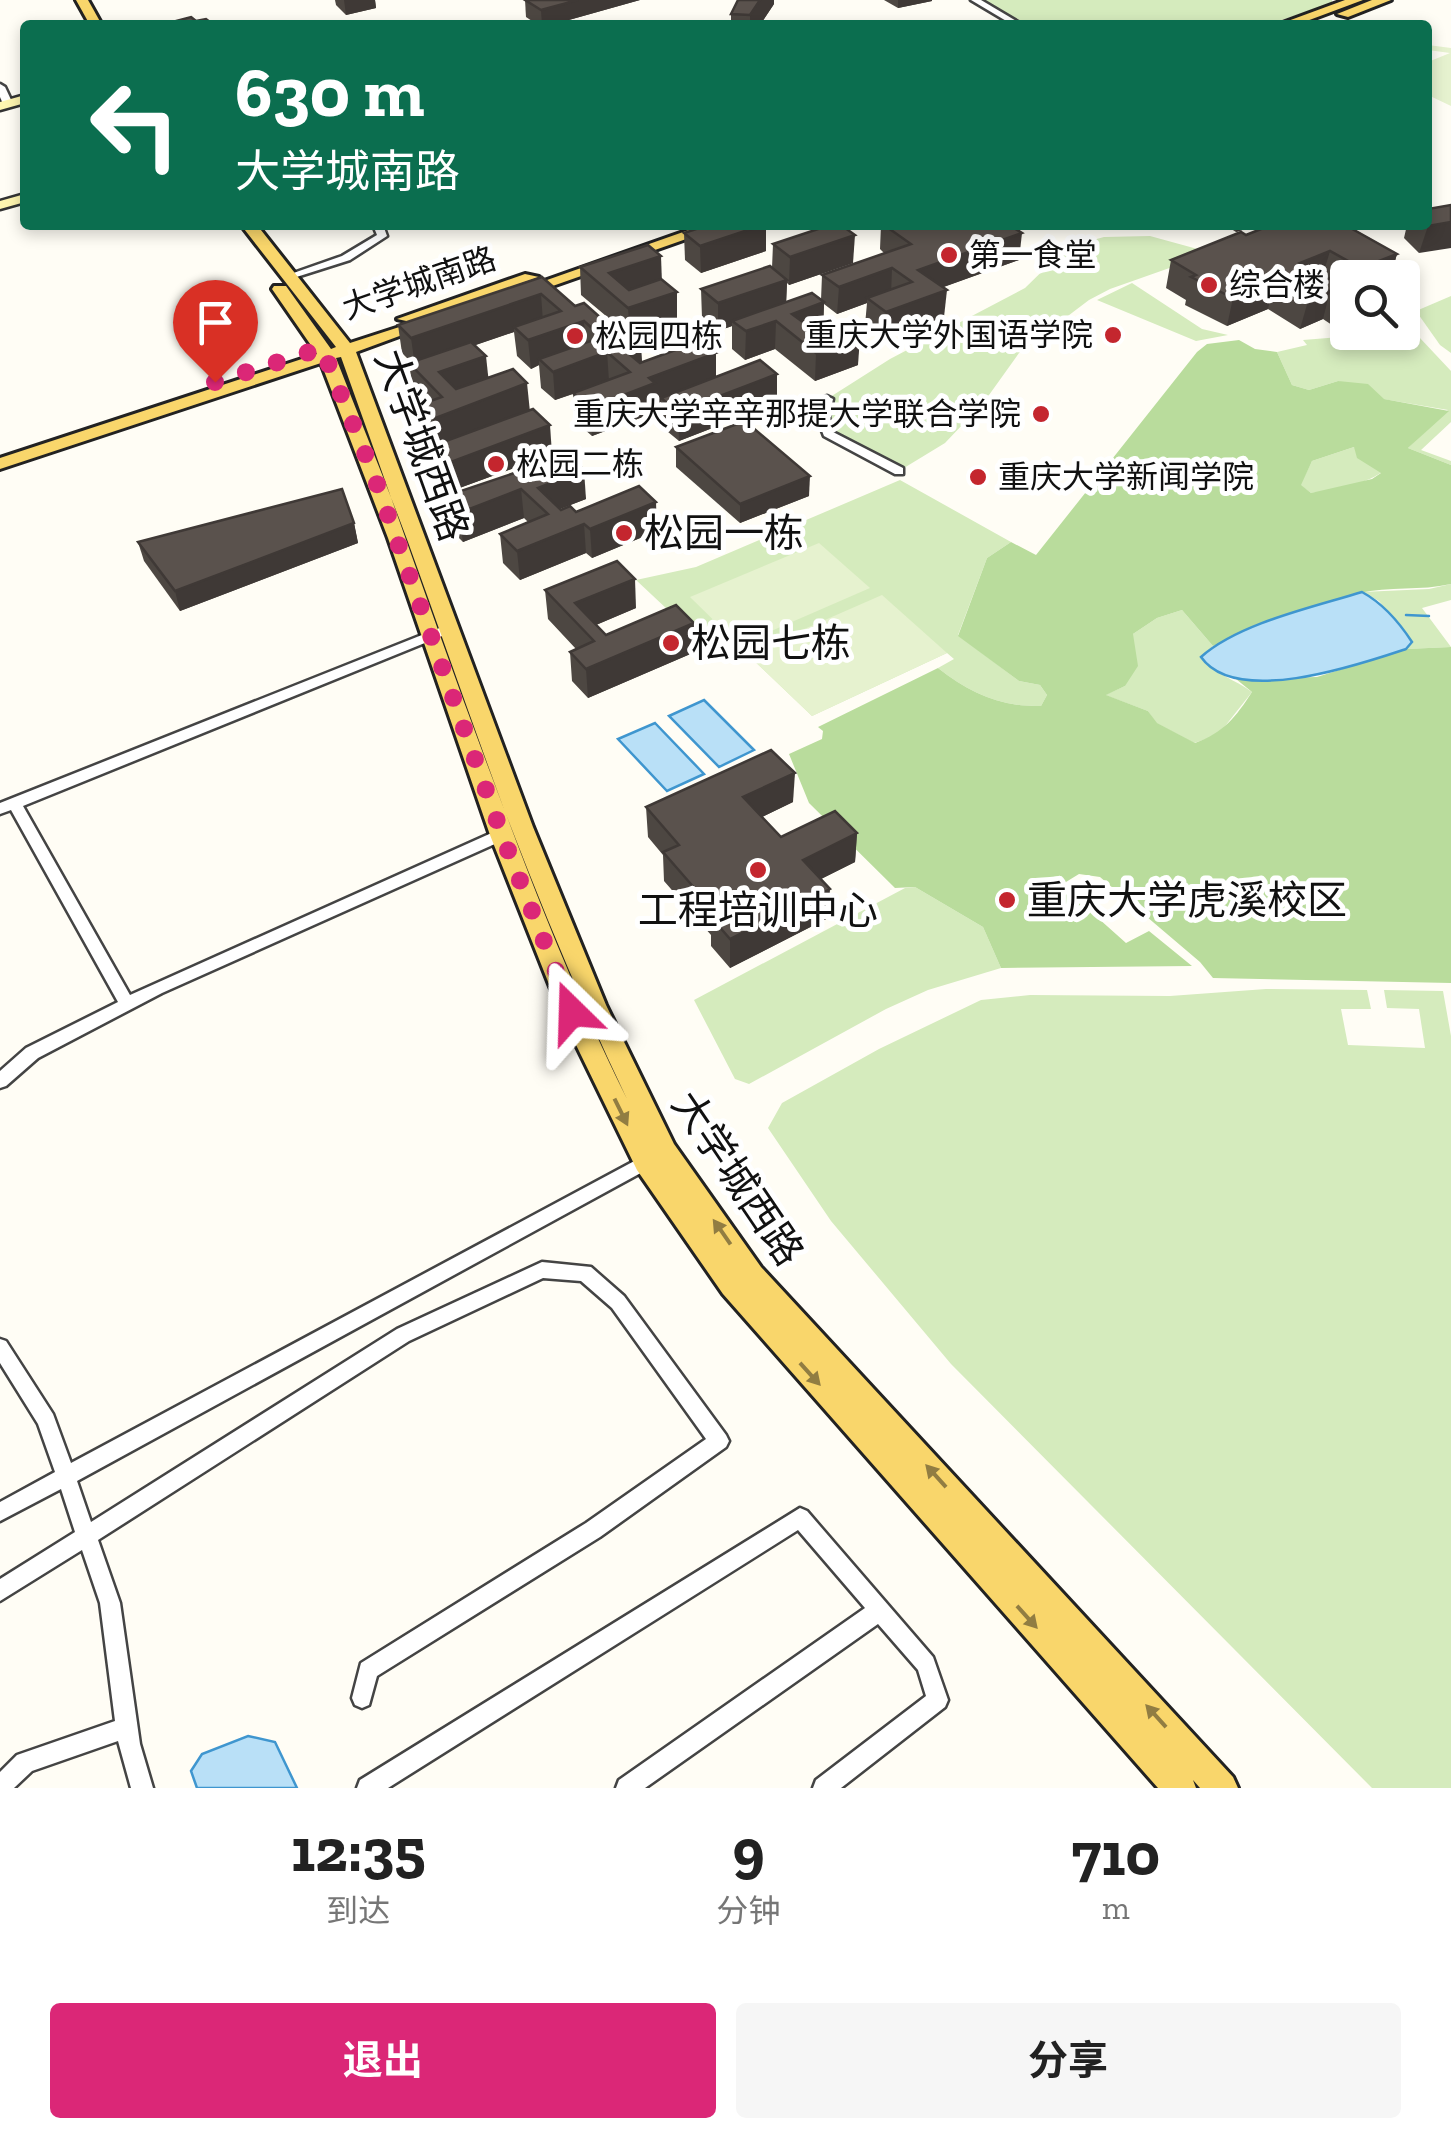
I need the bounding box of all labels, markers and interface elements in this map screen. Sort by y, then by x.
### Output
text: 630 m [235,50,425,134]
icon: left [70,60,200,190]
text: 大学城南路 [235,145,460,199]
place label: 第一食堂 [969,236,1097,274]
street label: 大学城南路 [337,239,501,327]
marker: 第一食堂 [938,244,960,266]
map controls [1330,260,1420,350]
button: search [1330,260,1420,350]
place label: 综合楼 [1229,266,1325,304]
marker: 综合楼 [1198,274,1220,296]
pin [173,280,258,383]
icon: arrive [188,295,243,350]
place label: 重庆大学外国语学院 [805,316,1093,354]
place label: 松园四栋 [595,317,723,355]
marker: 重庆大学外国语学院 [1102,324,1124,346]
marker: 松园四栋 [564,325,586,347]
street label: 大学城西路 [365,343,479,547]
place label: 重庆大学辛辛那提大学联合学院 [573,395,1021,433]
marker: 重庆大学辛辛那提大学联合学院 [1030,403,1052,425]
place label: 松园二栋 [516,445,644,483]
marker: 松园二栋 [485,453,507,475]
place label: 重庆大学新闻学院 [998,458,1254,496]
marker: 重庆大学新闻学院 [967,466,989,488]
place label: 松园一栋 [644,509,804,557]
marker: 松园一栋 [613,522,635,544]
place label: 松园七栋 [691,619,851,667]
marker: 松园七栋 [660,632,682,654]
marker: 工程培训中心 [747,859,769,881]
place label: 重庆大学虎溪校区 [1027,876,1347,924]
place label: 工程培训中心 [638,886,878,934]
marker: 重庆大学虎溪校区 [996,889,1018,911]
position arrow [520,960,624,1064]
street label: 大学城西路 [662,1082,814,1274]
one-way arrow [613,1097,630,1126]
one-way arrow [713,1219,732,1246]
one-way arrow [799,1361,821,1386]
one-way arrow [925,1464,948,1488]
one-way arrow [1015,1604,1037,1629]
one-way arrow [1145,1704,1168,1728]
text: 12:35 [291,1814,426,1886]
text: 9 [733,1814,765,1886]
text: 710 [1072,1818,1160,1890]
text: m [1102,1889,1130,1927]
text: 到达 [326,1892,390,1930]
text: 分钟 [717,1892,781,1930]
button: 退出 [50,2003,716,2118]
button: 分享 [736,2003,1401,2118]

